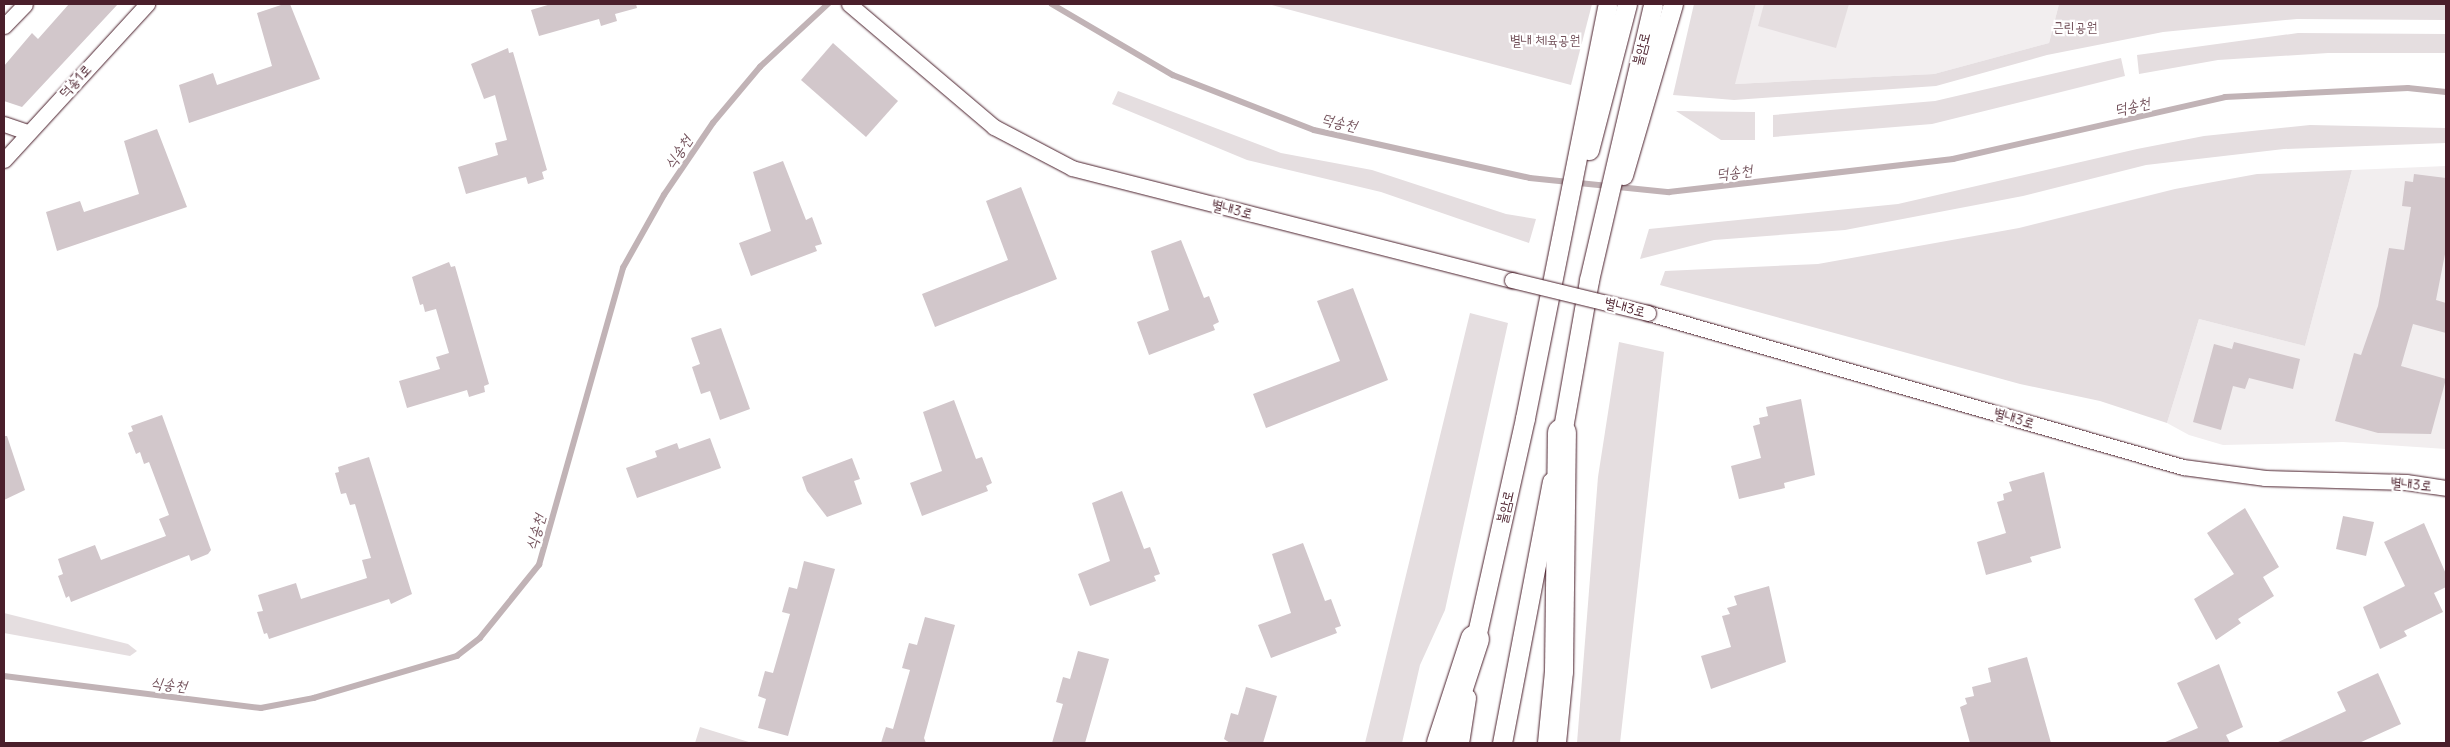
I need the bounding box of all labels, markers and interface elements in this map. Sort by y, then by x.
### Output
park label: 근린공원 [2052,19,2098,35]
street label: 불암로 [1629,31,1653,67]
park label: 별내 체육공원 [1510,32,1580,48]
street label: 덕송1로 [55,61,95,101]
water label: 덕송천 [2112,93,2152,119]
water label: 덕송천 [1319,109,1359,135]
water label: 식송천 [660,132,696,172]
water label: 덕송천 [1715,161,1753,183]
street label: 별내3로 [1210,196,1254,222]
street label: 별내3로 [1603,294,1647,320]
street label: 별내3로 [1992,404,2036,432]
street label: 별내3로 [2389,474,2433,494]
street label: 불암로 [1493,489,1517,525]
water label: 식송천 [521,512,549,552]
water label: 식송천 [150,673,188,695]

